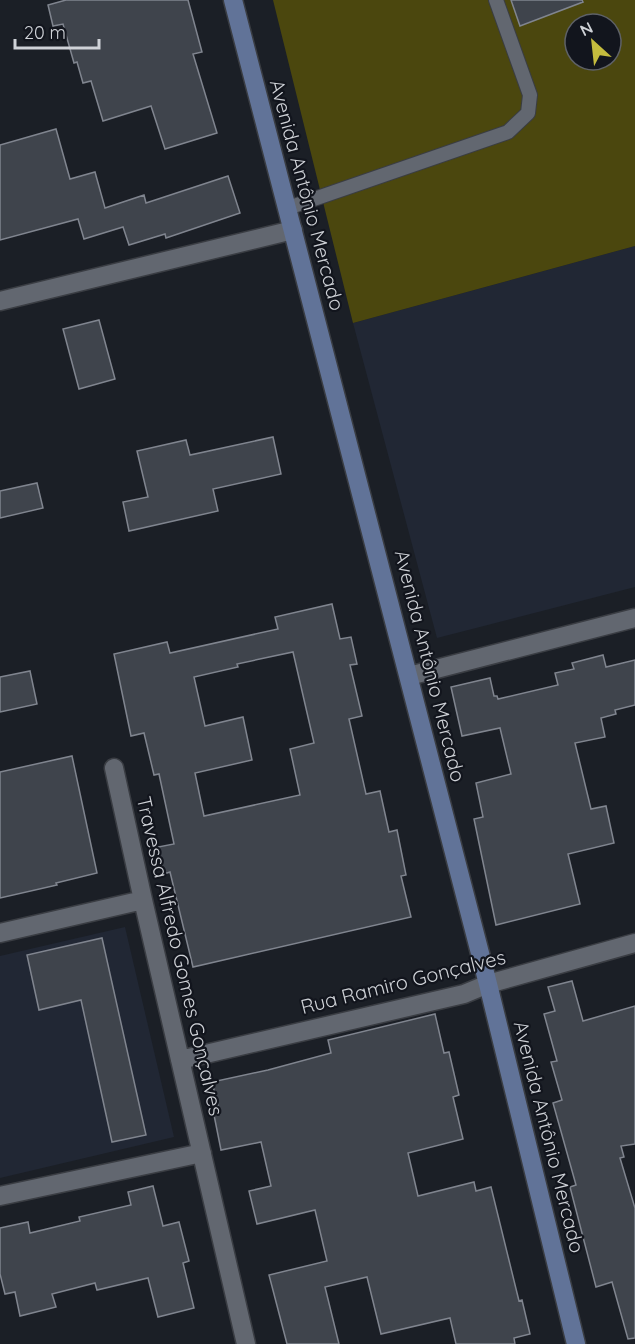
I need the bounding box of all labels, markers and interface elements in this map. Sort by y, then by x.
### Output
scale bar [15,12,99,50]
north arrow [563,12,623,72]
text: N [576,17,596,40]
text: 20 m [24,21,66,44]
street label: Avenida Antônio Mercado [265,77,350,313]
street label: Avenida Antônio Mercado [390,547,471,784]
street label: Travessa Alfredo Gomes Gonçalves [132,794,229,1118]
street label: Rua Ramiro Gonçalves [298,944,508,1019]
street label: Avenida Antônio Mercado [509,1018,590,1255]

